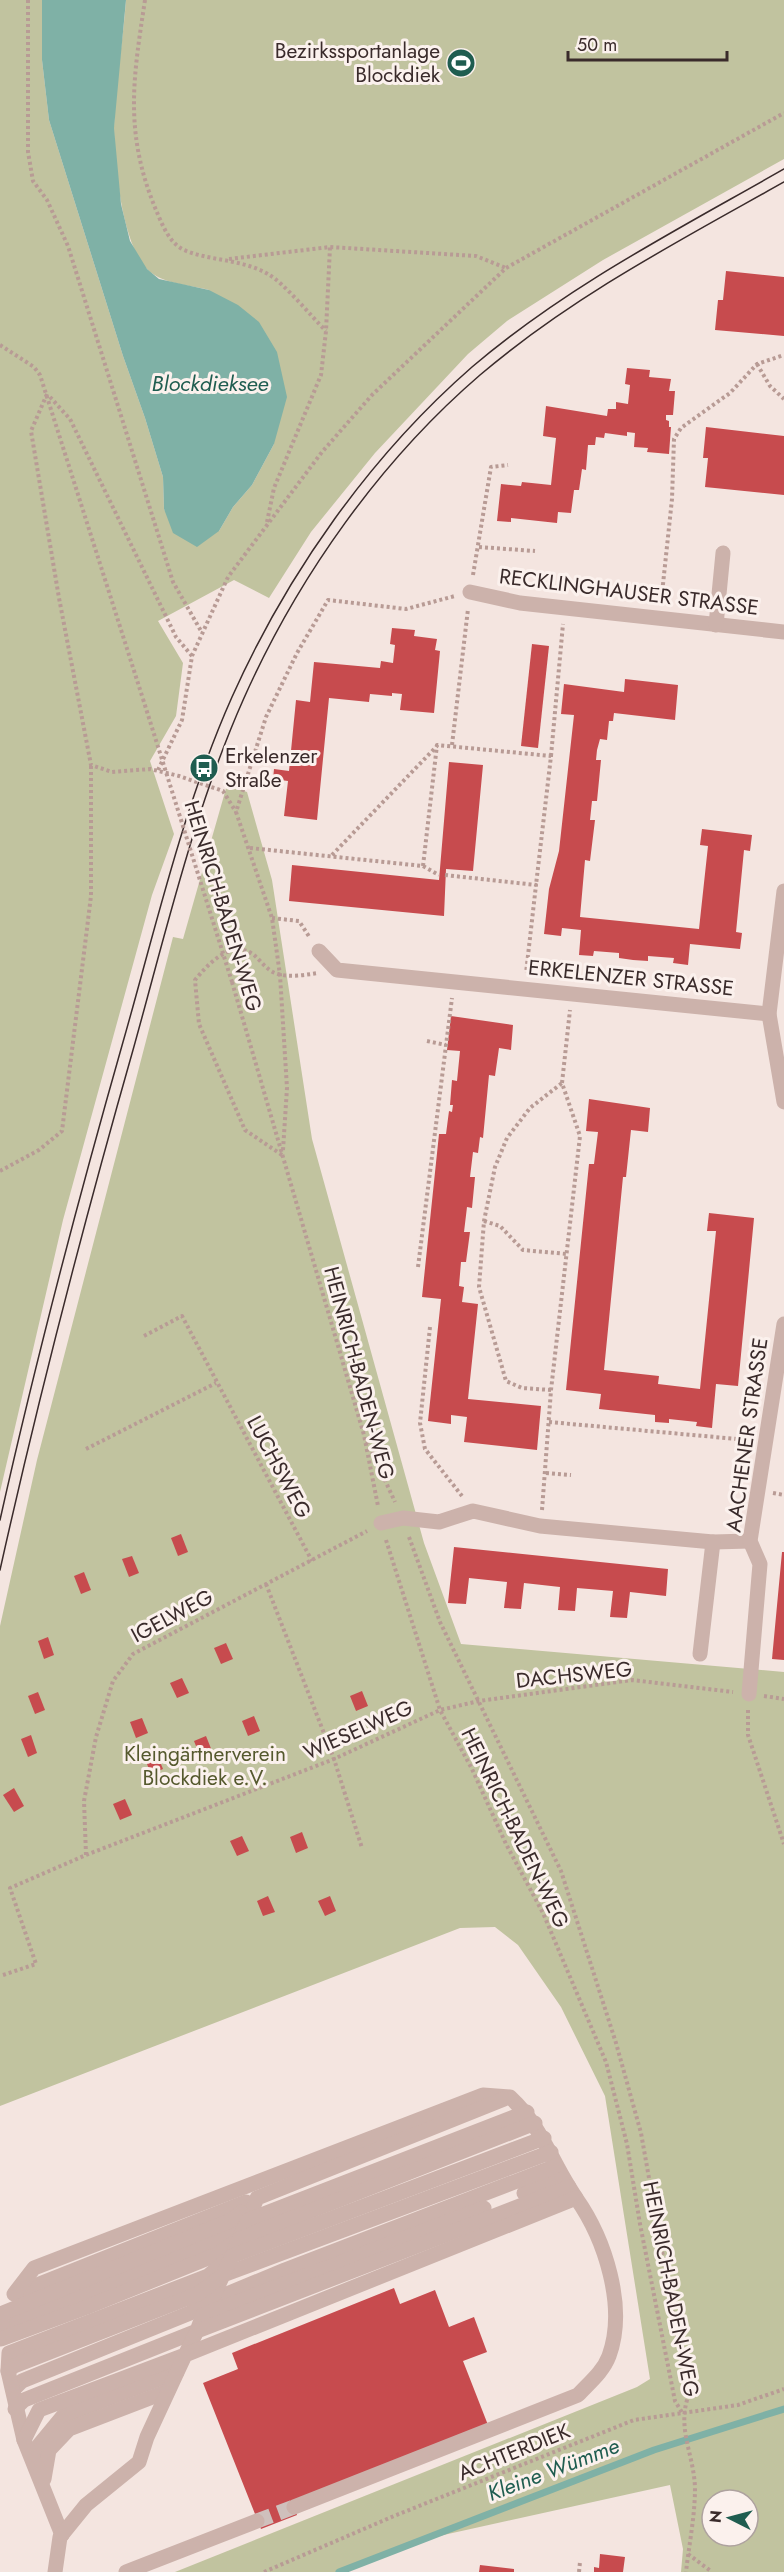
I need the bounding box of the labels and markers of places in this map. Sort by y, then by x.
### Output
place label: Bezirkssportanlage Blockdiek [275,36,441,90]
sports icon: Bezirkssportanlage Blockdiek [445,47,477,79]
place label: Erkelenzer Straße [225,741,318,795]
bus stop icon: Erkelenzer Straße [188,752,220,784]

